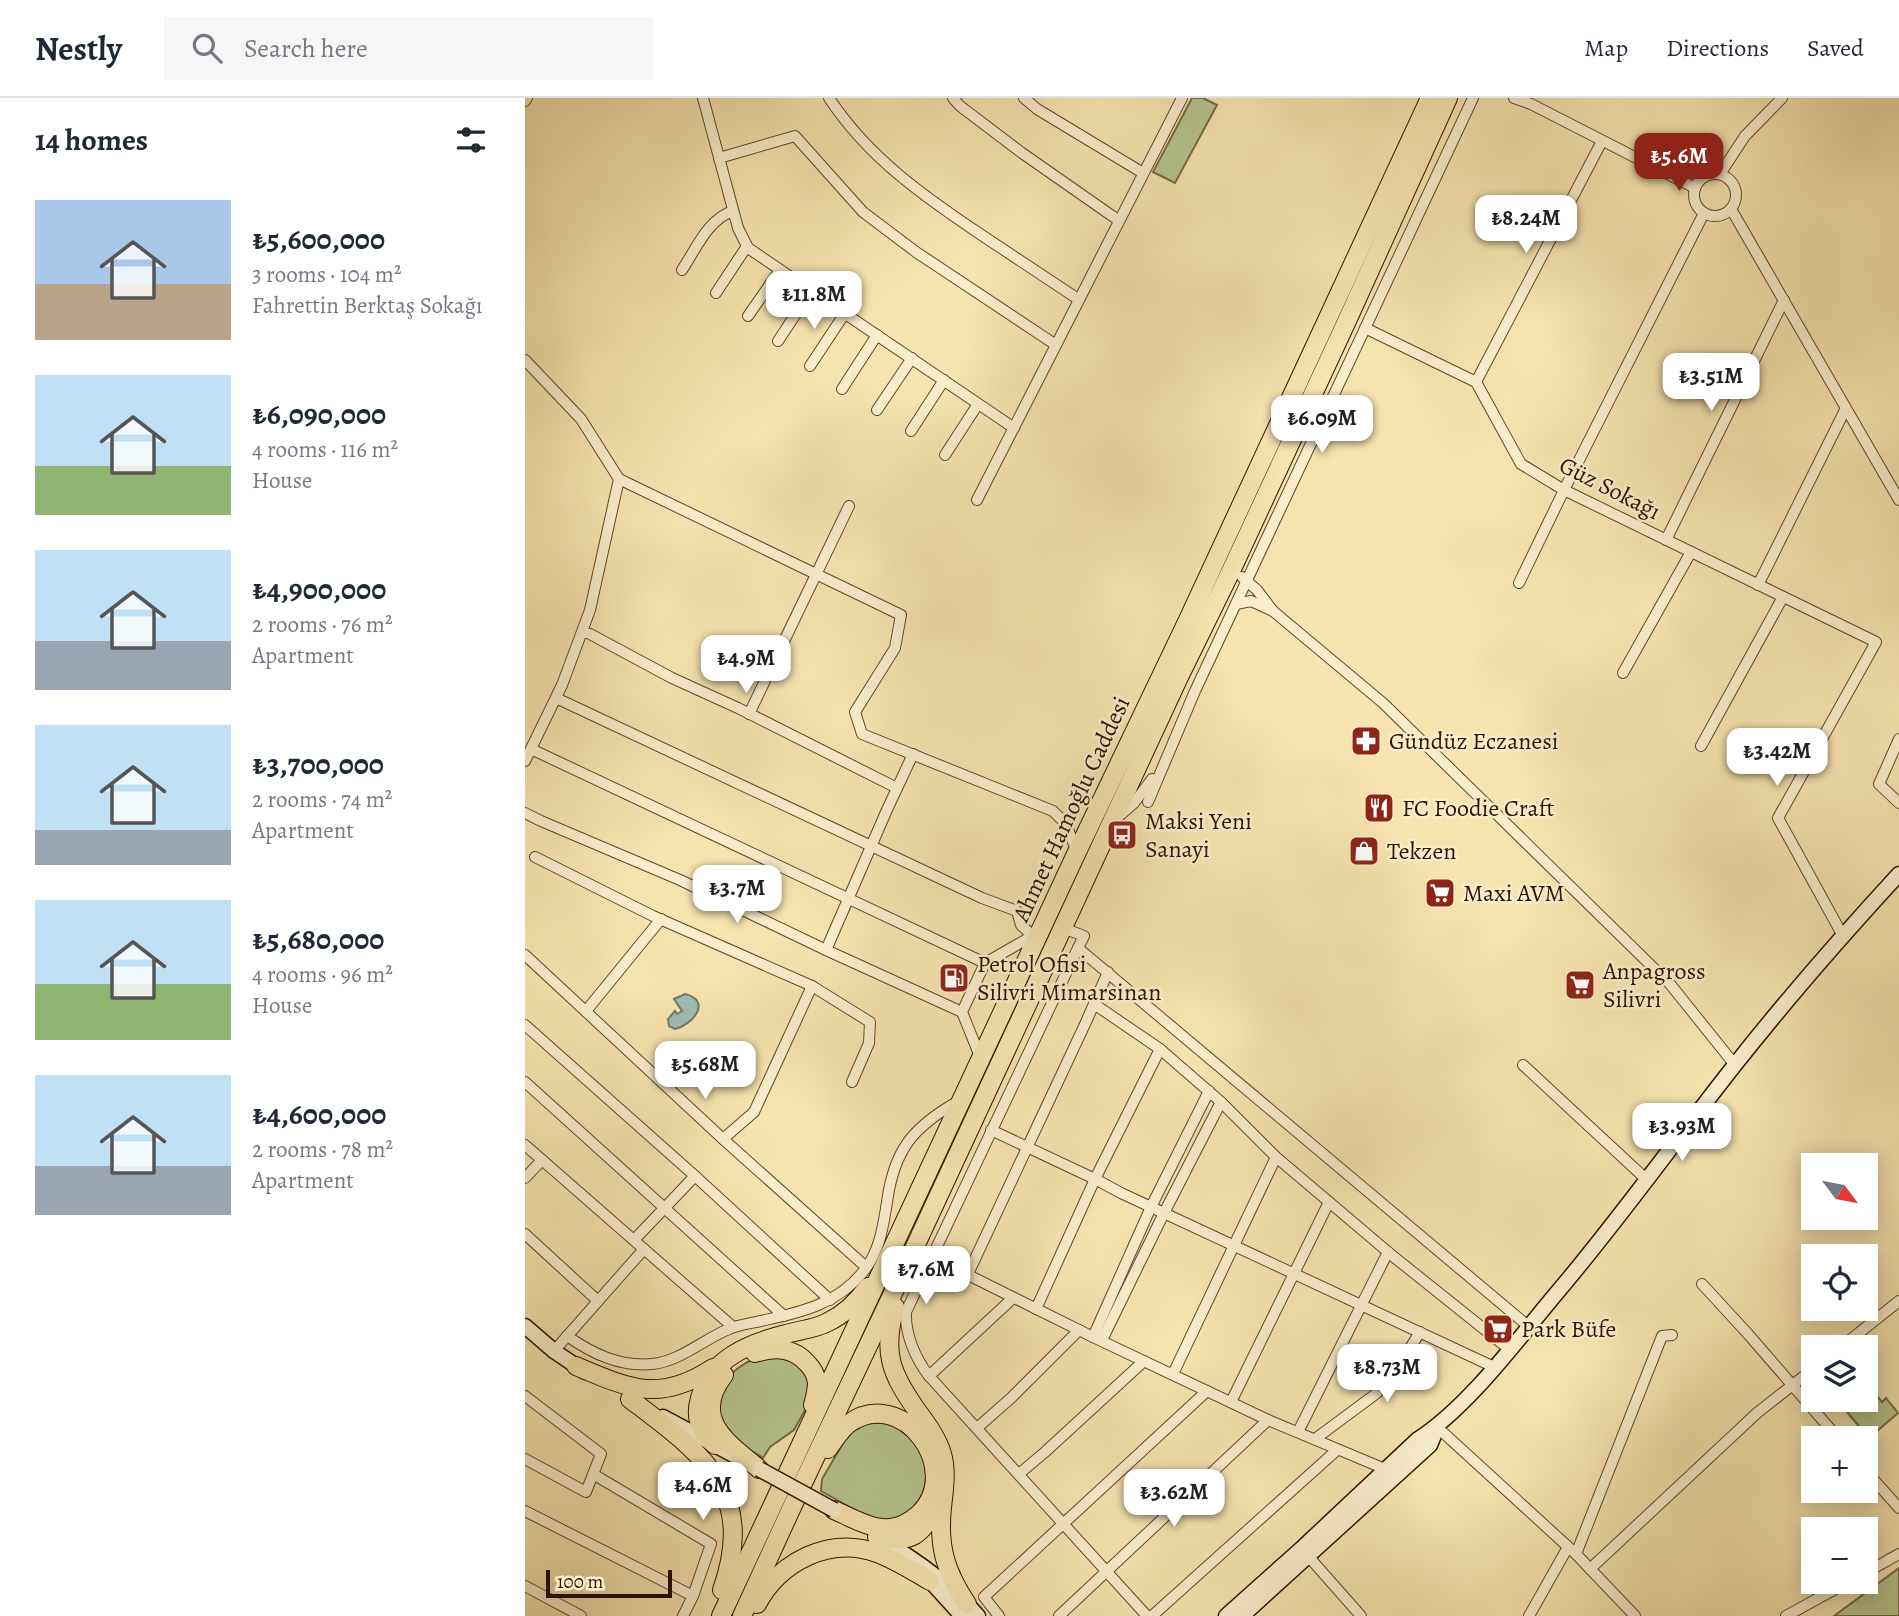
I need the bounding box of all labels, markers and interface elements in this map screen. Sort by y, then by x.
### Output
search box [164,17,654,80]
text: Nestly [35,26,122,71]
icon: search [188,29,226,67]
text: Search here [244,31,368,66]
text: Map [1584,32,1628,64]
text: Directions [1666,32,1769,64]
text: Saved [1807,32,1864,64]
text: 14 homes [35,120,148,160]
icon: filters [452,121,490,159]
pin: ₺5.6M [1630,134,1728,193]
text: ₺5.6M [1650,140,1708,171]
pin: ₺8.24M [1469,195,1583,255]
text: ₺8.24M [1491,202,1561,233]
text: ₺5,600,000 [252,219,385,259]
icon: home [91,228,175,312]
text: 3 rooms · 104 m² [252,259,401,290]
pin: ₺11.8M [757,272,871,331]
text: ₺11.8M [782,278,846,309]
text: Fahrettin Berktaş Sokağı [252,290,483,321]
pin: ₺3.51M [1654,354,1768,413]
text: ₺3.51M [1679,360,1743,391]
text: ₺6,090,000 [252,394,386,434]
pin: ₺6.09M [1265,396,1379,455]
text: ₺6.09M [1287,402,1357,433]
icon: home [91,403,175,487]
text: 4 rooms · 116 m² [252,434,398,465]
street label: Güz Sokağı [1554,449,1666,527]
text: House [252,465,312,496]
text: ₺4,900,000 [252,569,386,609]
icon: home [91,578,175,662]
text: 2 rooms · 76 m² [252,609,393,640]
pin: ₺4.9M [697,636,795,695]
text: Apartment [252,640,354,671]
text: ₺4.9M [717,642,775,673]
street label: Ahmet Hamoğlu Caddesi [1004,691,1137,928]
pharmacy icon: Gündüz Eczanesi [1349,724,1383,758]
place label: Gündüz Eczanesi [1389,725,1559,757]
pin: ₺3.42M [1720,728,1834,788]
text: ₺3.42M [1743,735,1811,766]
text: ₺3,700,000 [252,744,384,784]
icon: home [91,753,175,837]
text: 2 rooms · 74 m² [252,784,392,815]
restaurant icon: FC Foodie Craft [1362,791,1396,825]
place label: FC Foodie Craft [1402,792,1554,824]
place label: Maksi Yeni Sanayi [1145,805,1252,865]
text: Apartment [252,815,354,846]
bus stop icon: Maksi Yeni Sanayi [1105,818,1139,852]
shop icon: Tekzen [1347,834,1381,868]
place label: Tekzen [1387,835,1456,867]
pin: ₺3.7M [688,866,786,925]
text: ₺3.7M [709,872,765,903]
supermarket icon: Maxi AVM [1423,876,1457,910]
place label: Maxi AVM [1463,877,1565,909]
text: ₺5,680,000 [252,919,384,959]
icon: home [91,928,175,1012]
place label: Petrol Ofisi Silivri Mimarsinan [977,948,1161,1008]
place label: Anpagross Silivri [1602,955,1706,1015]
text: 4 rooms · 96 m² [252,959,393,990]
fuel station icon: Petrol Ofisi Silivri Mimarsinan [937,961,971,995]
supermarket icon: Anpagross Silivri [1563,968,1597,1002]
text: House [252,990,312,1021]
pin: ₺5.68M [648,1042,762,1101]
text: ₺5.68M [671,1048,739,1079]
text: ₺4,600,000 [252,1094,386,1134]
icon: home [91,1103,175,1187]
pin: ₺3.93M [1625,1104,1739,1163]
text: ₺3.93M [1648,1110,1716,1141]
text: 2 rooms · 78 m² [252,1134,393,1165]
north arrow [1801,1153,1878,1230]
map controls [1801,1153,1878,1594]
text: Apartment [252,1165,354,1196]
button: locate [1801,1244,1878,1321]
pin: ₺7.6M [877,1246,975,1306]
text: ₺7.6M [897,1253,955,1284]
supermarket icon: Park Büfe [1481,1312,1515,1346]
place label: Park Büfe [1521,1313,1616,1345]
button: layers [1801,1335,1878,1412]
pin: ₺8.73M [1330,1344,1444,1404]
text: ₺8.73M [1353,1351,1421,1382]
button: + [1801,1426,1878,1503]
pin: ₺4.6M [654,1462,752,1522]
text: ₺4.6M [674,1469,732,1500]
pin: ₺3.62M [1117,1470,1231,1529]
text: ₺3.62M [1140,1476,1208,1507]
button: − [1801,1517,1878,1594]
scale bar [546,1567,672,1599]
text: 100 m [557,1569,603,1595]

